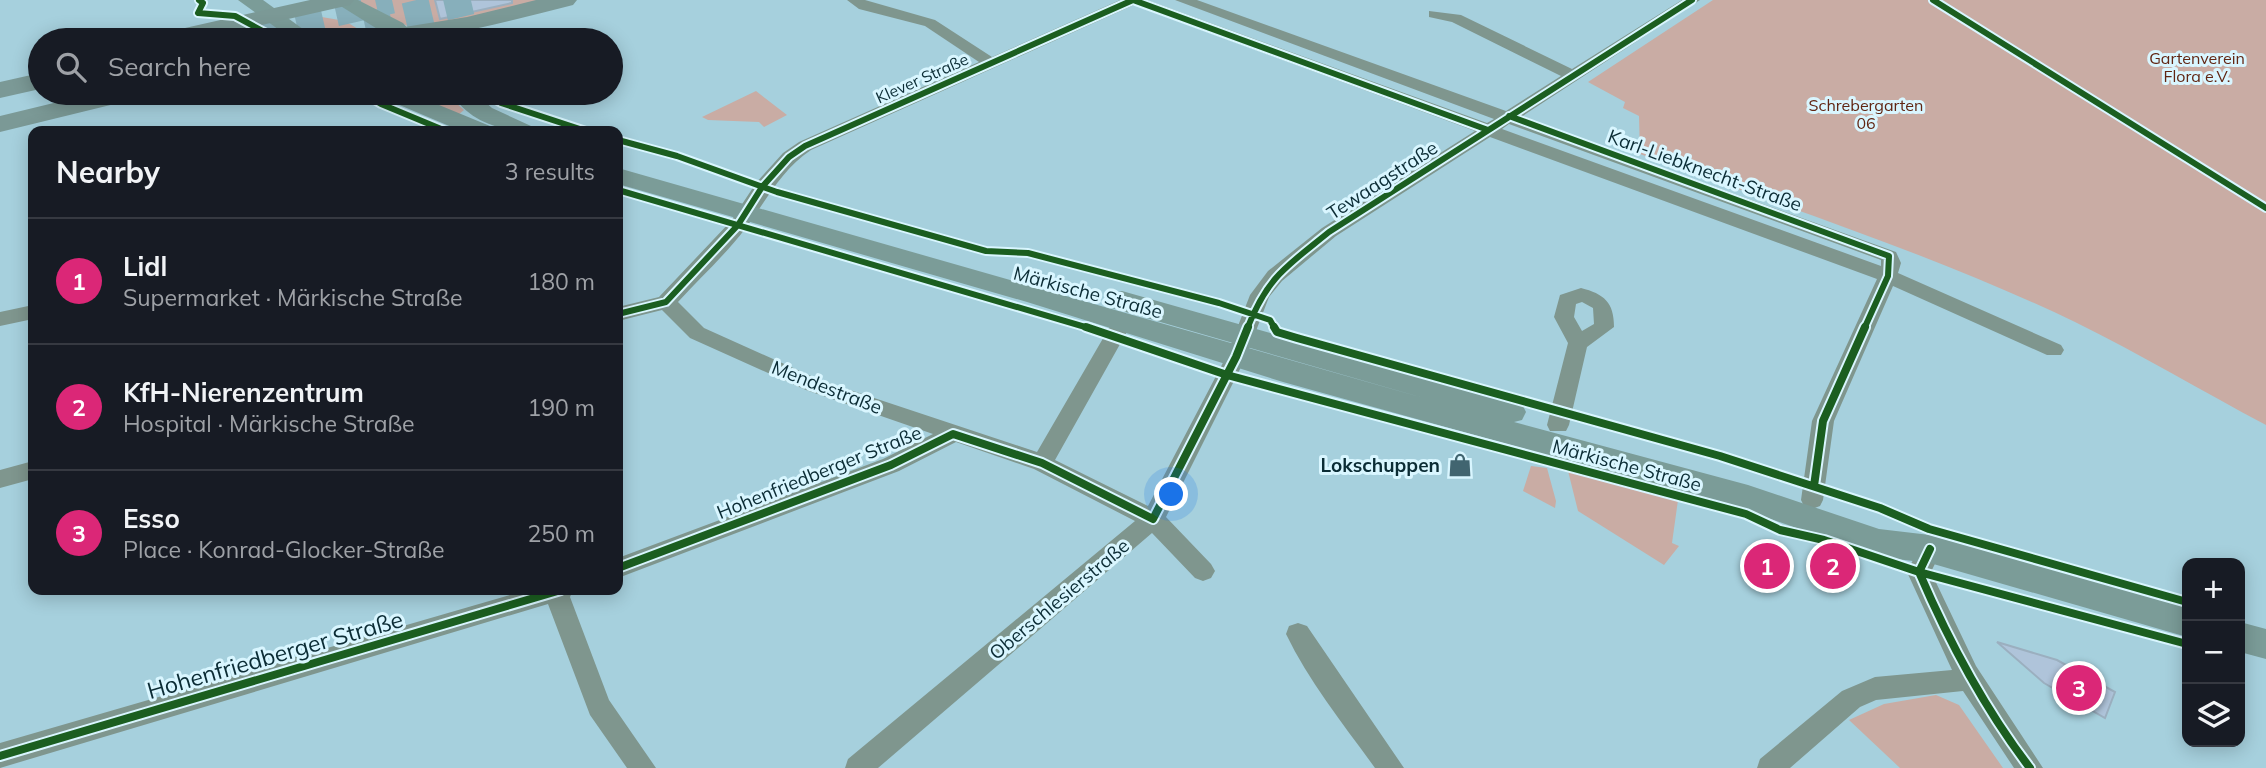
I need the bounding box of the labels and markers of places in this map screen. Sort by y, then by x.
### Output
shop icon: Lokschuppen [1446,451,1474,479]
place label: Lokschuppen [1321,453,1440,477]
pin: 1 [1744,540,1790,592]
pin: 2 [1810,540,1856,592]
pin: 3 [2056,662,2102,714]

